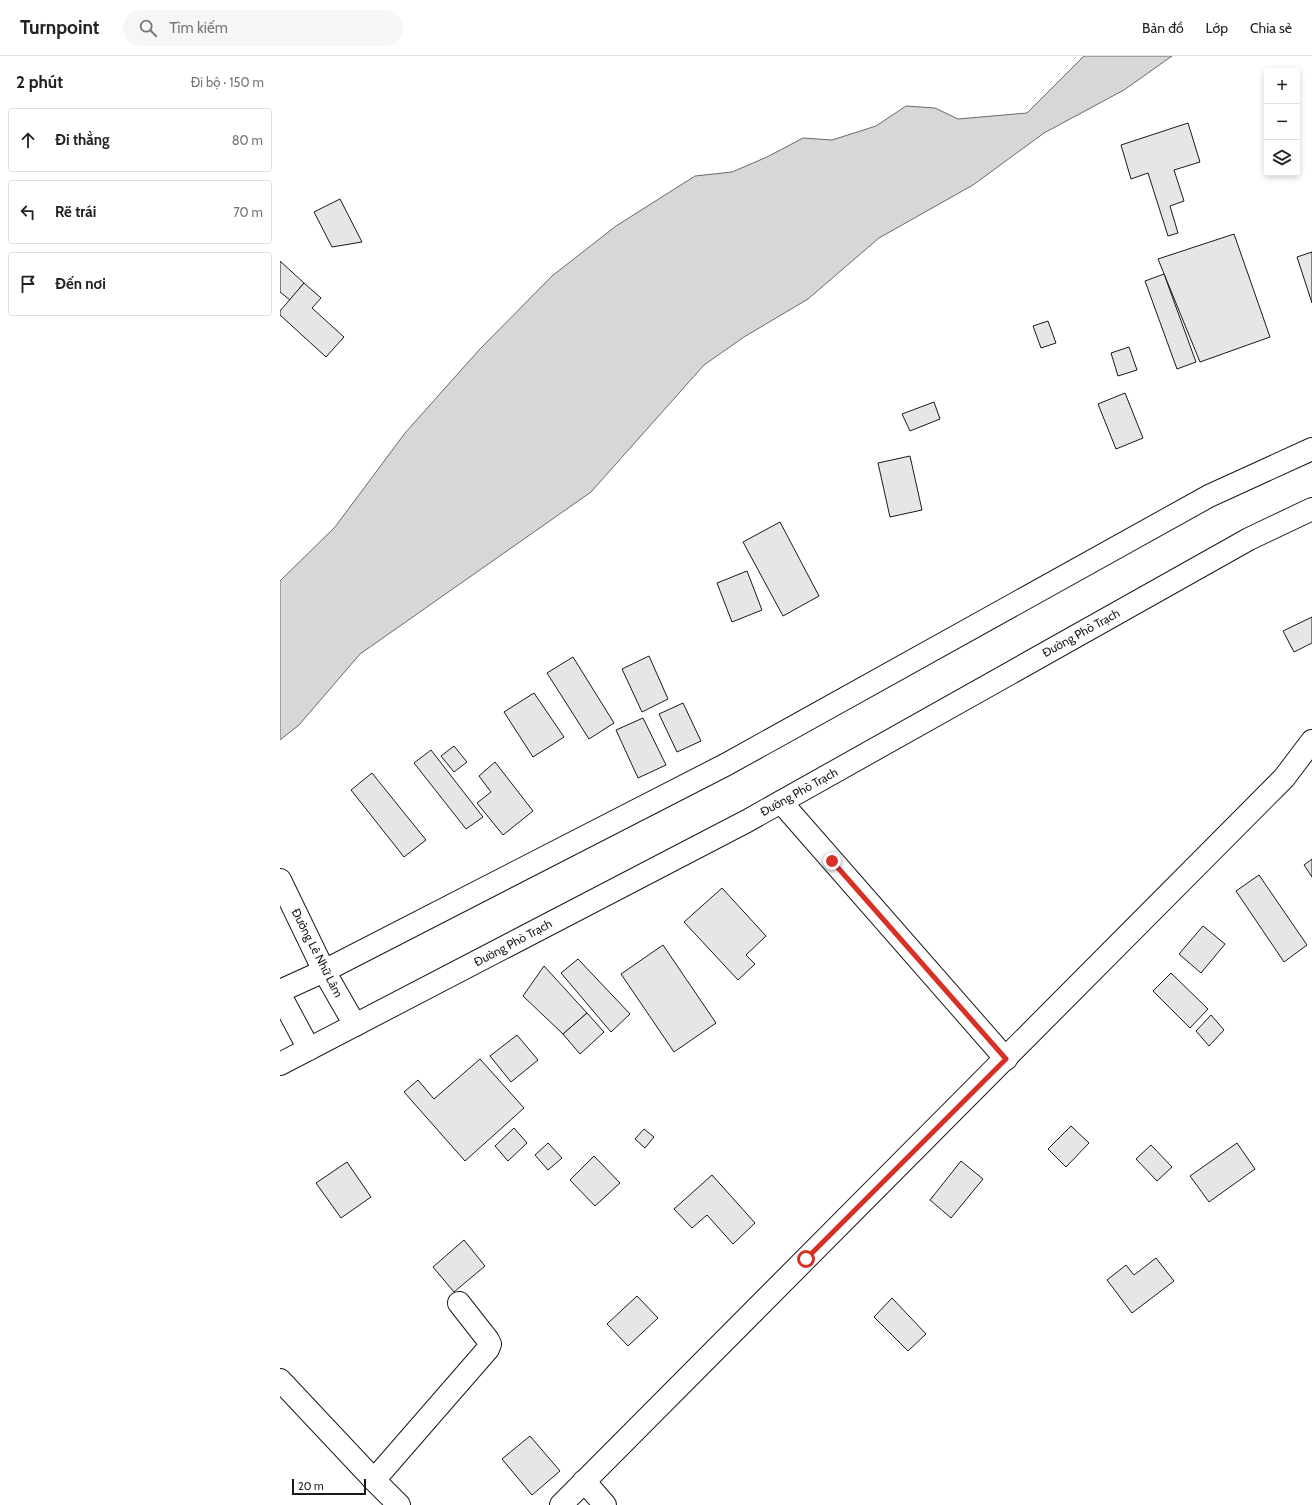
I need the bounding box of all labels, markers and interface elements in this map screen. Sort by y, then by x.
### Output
search box [123,10,403,46]
text: Turnpoint [20,16,99,39]
icon: search [137,17,159,39]
text: Tìm kiếm [169,19,228,37]
text: Bản đồ [1142,19,1184,37]
text: Lớp [1206,19,1228,37]
text: Chia sẻ [1250,19,1292,37]
map controls [1264,68,1300,176]
button: + [1264,68,1300,104]
text: 2 phút [16,72,63,92]
text: Đi bộ · 150 m [191,74,264,90]
button: − [1264,104,1300,140]
icon: ahead [17,129,39,151]
text: Đi thẳng [55,131,110,149]
text: 80 m [232,132,263,148]
button: layers [1264,140,1300,176]
icon: left [17,201,39,223]
text: Rẽ trái [55,203,96,221]
text: 70 m [233,204,263,220]
icon: arrive [17,273,39,295]
text: Đến nơi [55,275,106,293]
street label: Đường Phò Trạch [1039,605,1122,660]
street label: Đường Phò Trạch [757,764,840,819]
route end [823,852,841,870]
street label: Đường Lê Nhữ Lâm [289,906,346,1000]
street label: Đường Phò Trạch [471,916,554,969]
route start [797,1250,815,1268]
scale bar [292,1477,366,1496]
text: 20 m [298,1479,324,1493]

